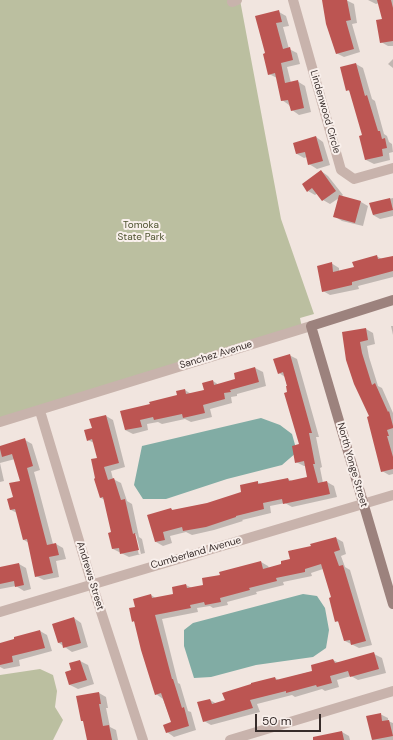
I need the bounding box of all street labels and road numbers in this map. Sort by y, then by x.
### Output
street label: Lindenwood Circle [307,69,343,155]
street label: Sanchez Avenue [178,338,254,372]
street label: North Yonge Street [334,421,370,509]
street label: Cumberland Avenue [149,534,243,572]
street label: Andrews Street [74,540,106,612]

